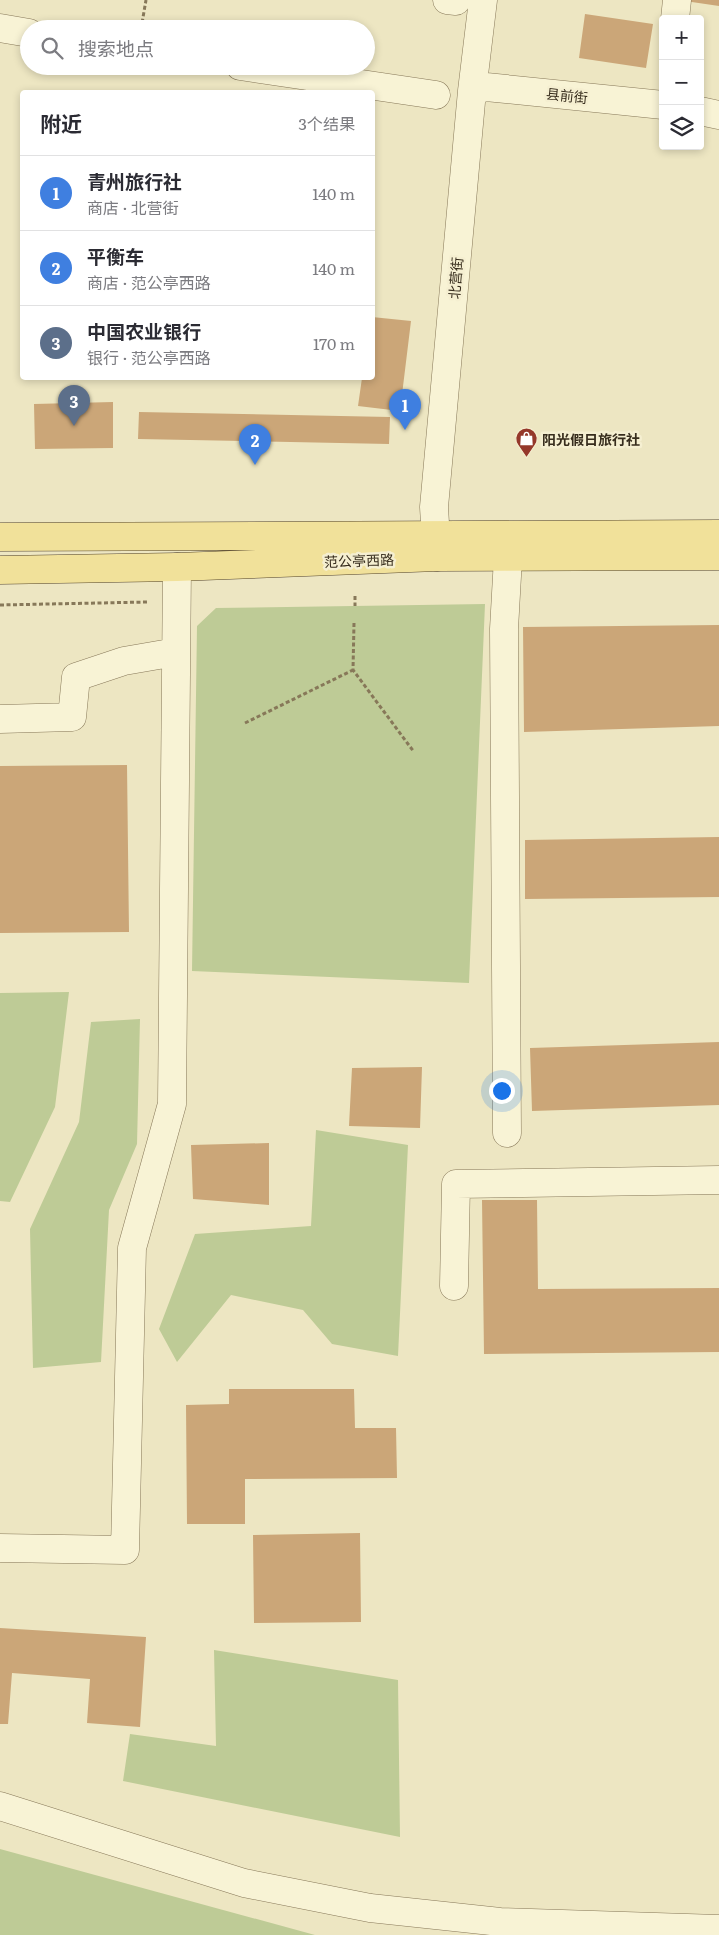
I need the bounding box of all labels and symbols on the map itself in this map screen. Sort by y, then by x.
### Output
street label: 县前街 [545,83,589,107]
street label: 北营街 [443,256,467,300]
pin: 3 [58,385,90,426]
pin: 1 [389,389,421,430]
pin: 2 [239,424,271,465]
shop icon: 阳光假日旅行社 [514,427,538,458]
place label: 阳光假日旅行社 [542,429,640,449]
street label: 范公亭西路 [324,549,394,571]
your location [489,1078,515,1104]

